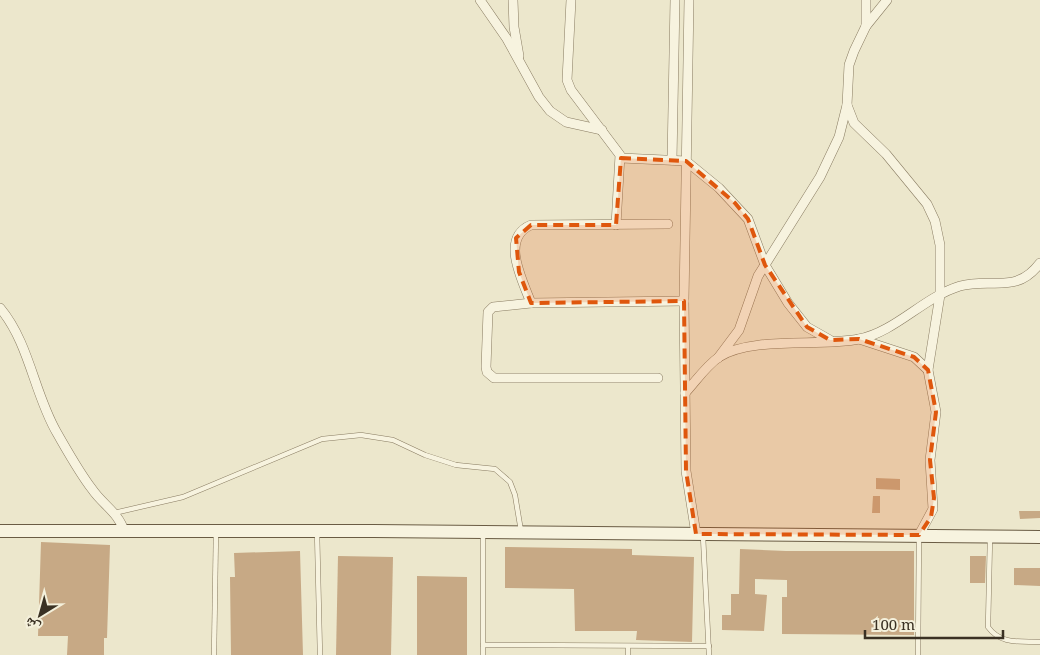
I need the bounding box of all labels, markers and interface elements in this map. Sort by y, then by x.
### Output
north arrow [15,590,65,640]
scale bar [865,608,1002,640]
text: ش [20,614,44,638]
text: 100 m [872,614,915,634]

